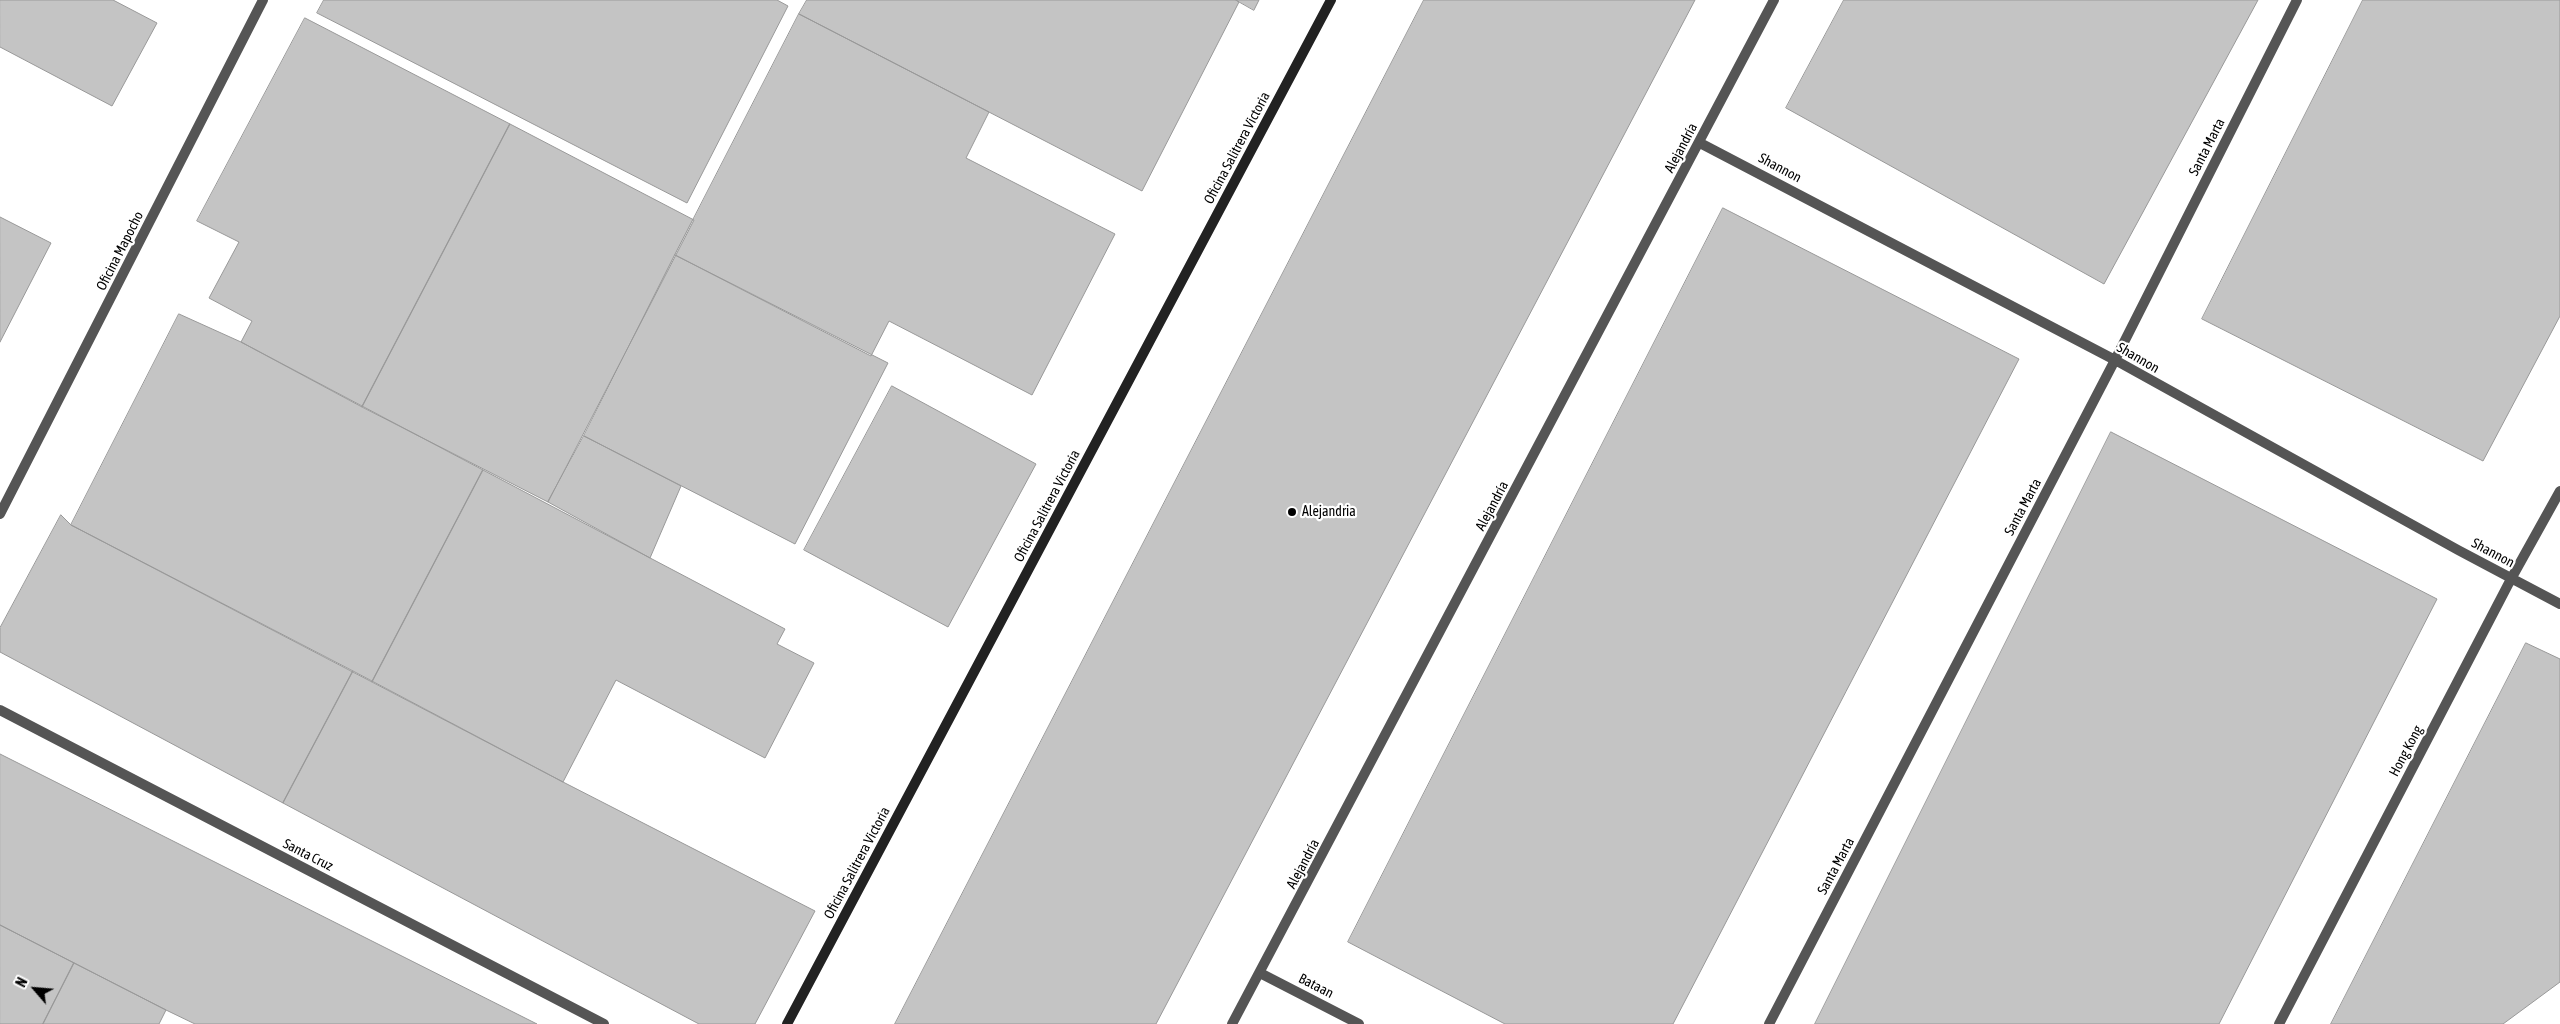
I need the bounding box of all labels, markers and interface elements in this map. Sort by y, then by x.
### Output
street label: Oficina Salitrera Victoria [1200,89,1274,207]
street label: Santa Marta [2185,116,2229,178]
street label: Alejandría [1661,120,1701,176]
street label: Shannon [1756,150,1804,186]
street label: Oficina Mapocho [93,209,147,293]
street label: Shannon [2114,339,2162,377]
street label: Oficina Salitrera Victoria [1010,447,1084,565]
street label: Santa Marta [2001,476,2045,538]
street label: Alejandría [1472,478,1512,534]
place label: Alejandria [1302,504,1356,520]
marker: Alejandria [1286,506,1298,518]
street label: Shannon [2469,535,2517,571]
street label: Hong Kong [2386,723,2426,779]
street label: Oficina Salitrera Victoria [820,804,894,922]
street label: Santa Cruz [280,835,336,875]
street label: Santa Marta [1814,835,1858,897]
street label: Alejandría [1283,836,1323,892]
north arrow [10,964,60,1014]
street label: Bataan [1296,970,1336,1002]
text: N [13,975,31,990]

